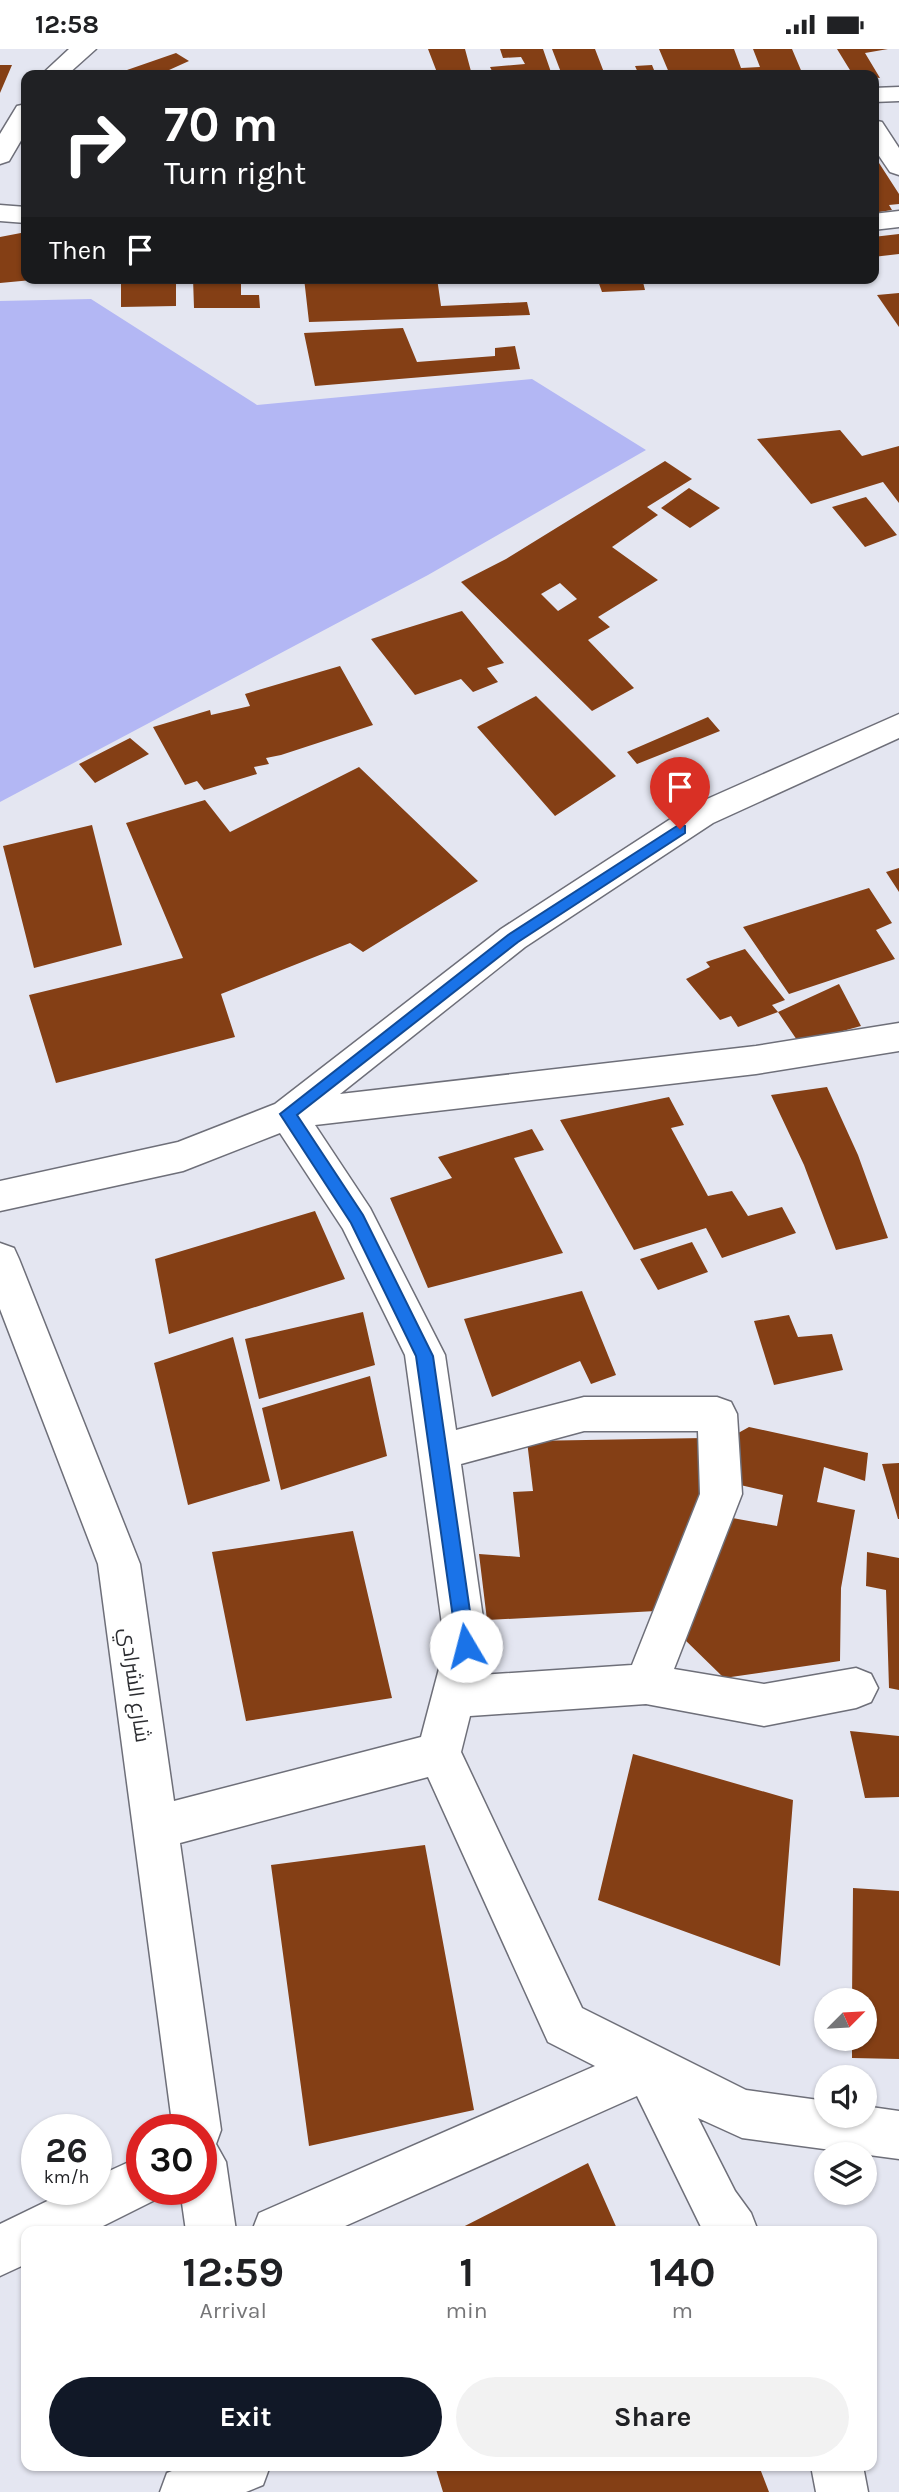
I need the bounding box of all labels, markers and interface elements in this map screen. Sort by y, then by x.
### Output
text: 12:58 [35,9,99,40]
text: 70 m [164,96,278,153]
icon: right [49,98,140,189]
text: Turn right [164,155,306,192]
icon: arrive [121,231,159,269]
text: Then [49,235,107,266]
pin [650,757,710,829]
icon: arrive [661,768,699,806]
position arrow [429,1609,503,1683]
street label: شارع الشرادي [111,1626,155,1745]
north arrow [814,1988,877,2051]
map controls [814,1988,877,2205]
button: sound [814,2065,877,2128]
speed limit sign: 30 [126,2114,217,2205]
text: 26 [45,2130,88,2171]
button: layers [814,2142,877,2205]
text: km/h [44,2166,89,2188]
text: 12:59 [182,2247,284,2297]
text: 1 [459,2247,474,2297]
text: 140 [649,2247,716,2297]
text: Arrival [200,2297,267,2324]
text: min [445,2297,488,2324]
text: m [672,2297,693,2324]
button: Exit [49,2377,442,2457]
button: Share [456,2377,849,2457]

